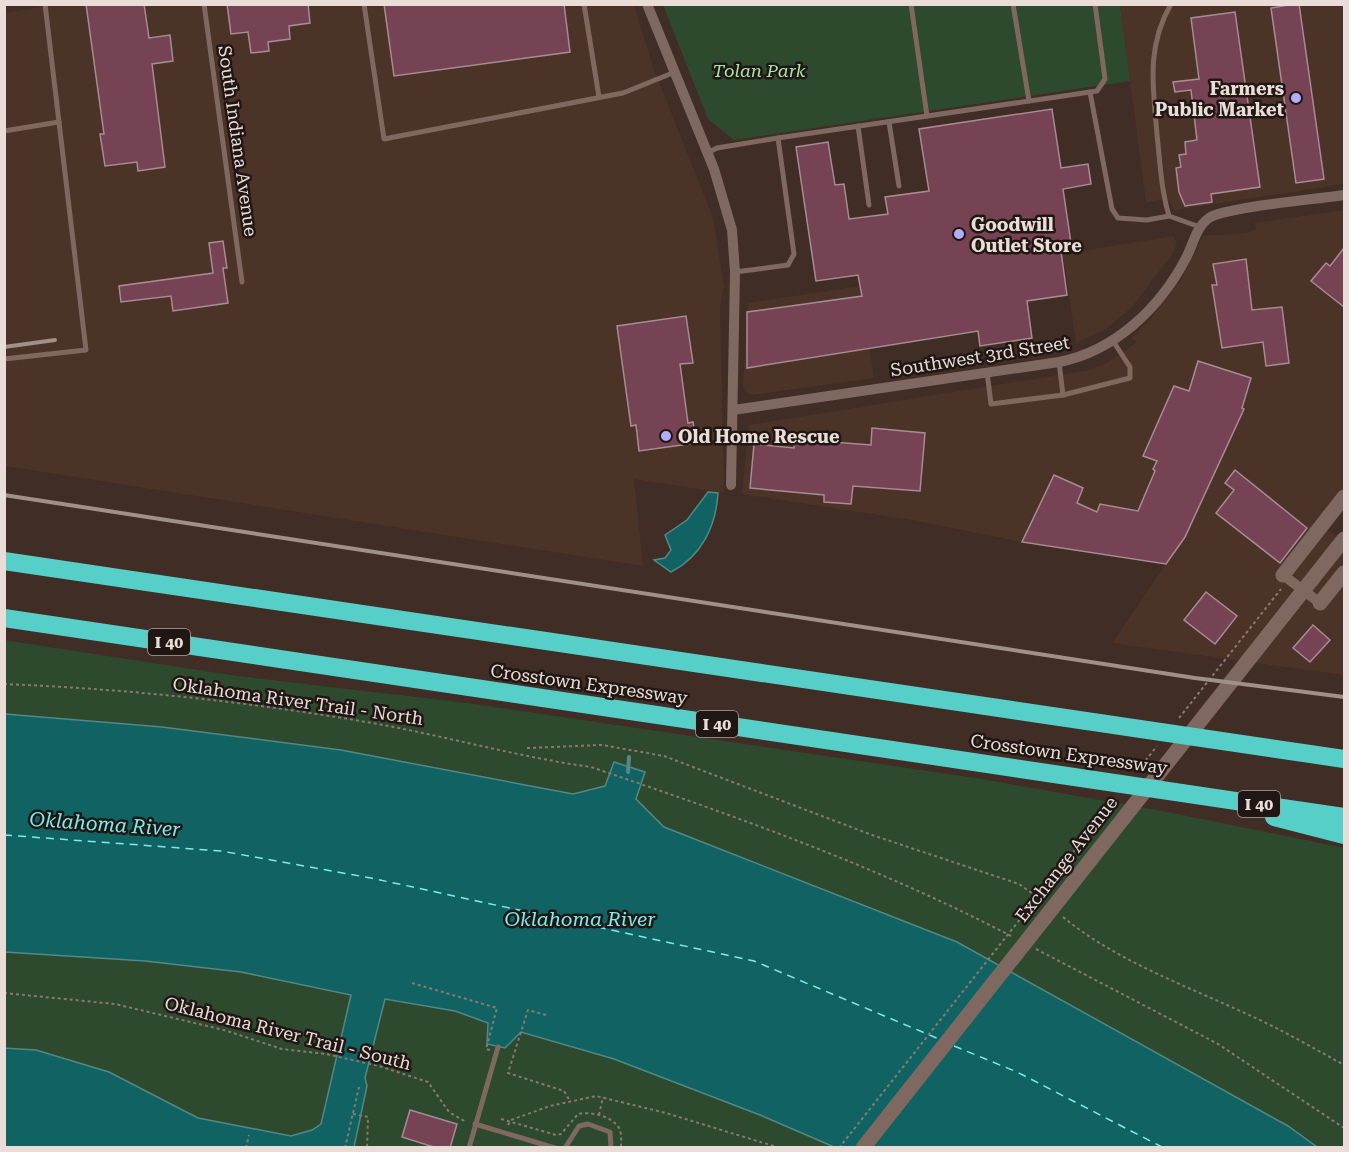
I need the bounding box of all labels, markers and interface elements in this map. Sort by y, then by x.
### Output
street label: South Indiana Avenue [214,44,262,238]
park label: Tolan Park [712,60,806,81]
place label: Farmers Public Market [1155,78,1284,120]
marker: Farmers Public Market [1289,91,1303,105]
place label: Goodwill Outlet Store [971,214,1082,256]
marker: Goodwill Outlet Store [952,227,966,241]
street label: Southwest 3rd Street [889,331,1071,381]
place label: Old Home Rescue [678,426,840,447]
marker: Old Home Rescue [659,429,673,443]
road number: I 40 [148,629,190,655]
street label: Crosstown Expressway [489,660,689,708]
street label: Oklahoma River Trail - North [171,673,425,729]
road number: I 40 [696,711,738,737]
street label: Crosstown Expressway [969,730,1169,778]
road number: I 40 [1238,791,1280,817]
street label: Exchange Avenue [1010,792,1122,926]
water label: Oklahoma River [29,807,182,841]
water label: Oklahoma River [504,907,656,931]
street label: Oklahoma River Trail - South [163,992,414,1074]

